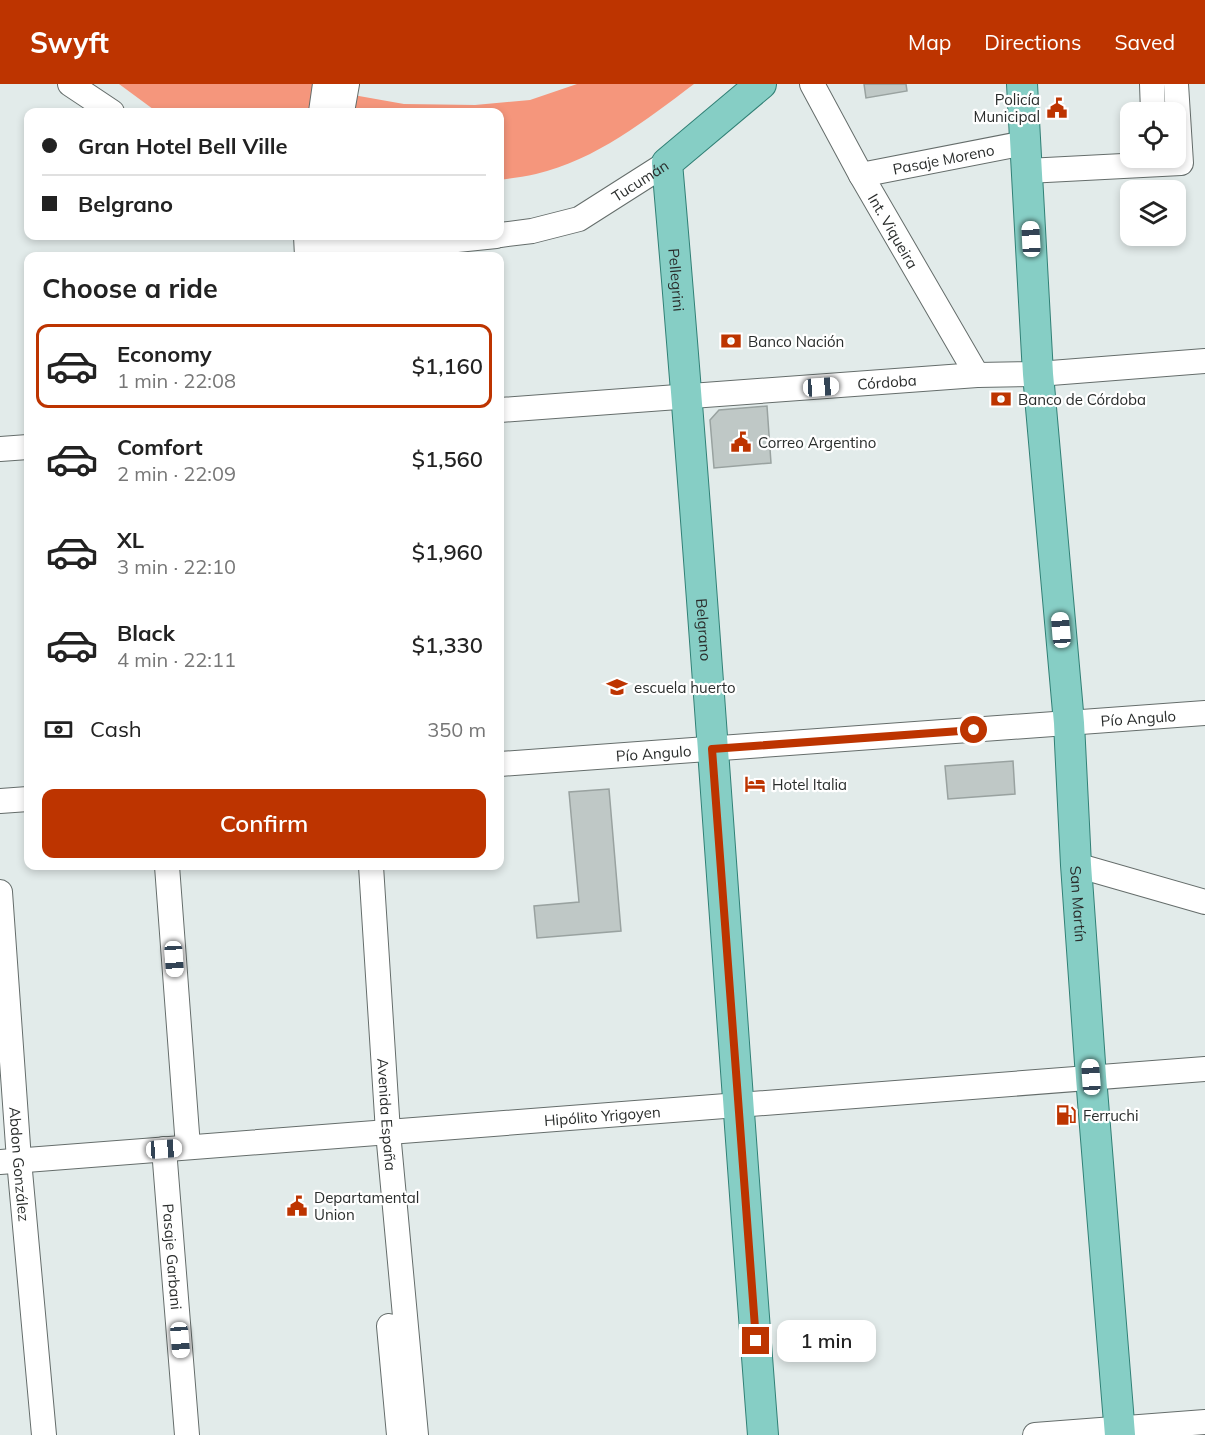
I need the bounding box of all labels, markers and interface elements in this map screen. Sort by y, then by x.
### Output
text: Swyft [30,25,109,60]
text: Map [908,29,951,55]
text: Directions [984,29,1081,55]
text: Saved [1114,29,1175,55]
place label: Policía Municipal [974,90,1040,126]
public building icon: Policía Municipal [1045,96,1069,120]
map controls [1120,102,1186,246]
button: locate [1120,102,1186,168]
text: Gran Hotel Bell Ville [78,132,288,160]
street label: Pasaje Moreno [891,140,996,178]
street label: Tucumán [608,155,672,205]
button: layers [1120,180,1186,246]
text: Belgrano [78,190,173,218]
street label: Int. Viqueira [864,190,923,272]
car [1021,221,1041,257]
street label: Pellegrini [665,247,689,312]
text: Choose a ride [42,271,218,305]
bank icon: Banco Nación [719,329,743,353]
place label: Banco Nación [748,332,844,351]
icon: car [45,339,99,393]
text: Economy [117,340,212,368]
text: $1,160 [412,352,483,380]
text: 1 min · 22:08 [117,368,236,393]
street label: Córdoba [857,370,917,393]
car [802,377,840,397]
bank icon: Banco de Córdoba [989,387,1013,411]
place label: Banco de Córdoba [1018,390,1146,409]
public building icon: Correo Argentino [729,430,753,454]
icon: car [45,432,99,486]
text: Comfort [117,433,203,461]
place label: Correo Argentino [758,433,876,452]
text: $1,560 [412,445,483,473]
text: 2 min · 22:09 [117,461,236,486]
icon: car [45,525,99,579]
text: XL [117,526,144,554]
text: $1,960 [412,538,483,566]
text: 3 min · 22:10 [117,554,236,579]
street label: Belgrano [692,598,716,662]
car [1050,611,1072,649]
icon: car [45,618,99,672]
text: Black [117,619,175,647]
text: $1,330 [412,631,483,659]
text: 4 min · 22:11 [117,647,236,672]
school or university icon: escuela huerto [605,675,629,699]
place label: escuela huerto [634,678,736,697]
street label: Pío Angulo [1100,706,1177,730]
icon: cash [42,713,75,746]
text: Cash [90,715,142,743]
route start [960,716,987,743]
text: 350 m [427,717,486,742]
street label: Pío Angulo [615,741,692,765]
hotel icon: Hotel Italia [743,772,767,796]
place label: Hotel Italia [772,775,847,794]
button: Confirm [42,789,486,858]
street label: San Martín [1067,865,1091,943]
car [164,940,184,978]
street label: Avenida España [374,1057,401,1172]
car [1081,1058,1101,1096]
street label: Hipólito Yrigoyen [543,1102,661,1129]
fuel station icon: Ferruchi [1054,1103,1078,1127]
street label: Abdon González [6,1106,34,1223]
place label: Ferruchi [1083,1106,1139,1125]
car [145,1139,183,1159]
place label: Departamental Union [314,1188,419,1224]
public building icon: Departamental Union [285,1194,309,1218]
street label: Pasaje Garbani [159,1203,186,1310]
callout: 1 min [777,1320,876,1362]
car [169,1321,191,1359]
route end [742,1327,769,1354]
text: 1 min [801,1328,852,1353]

